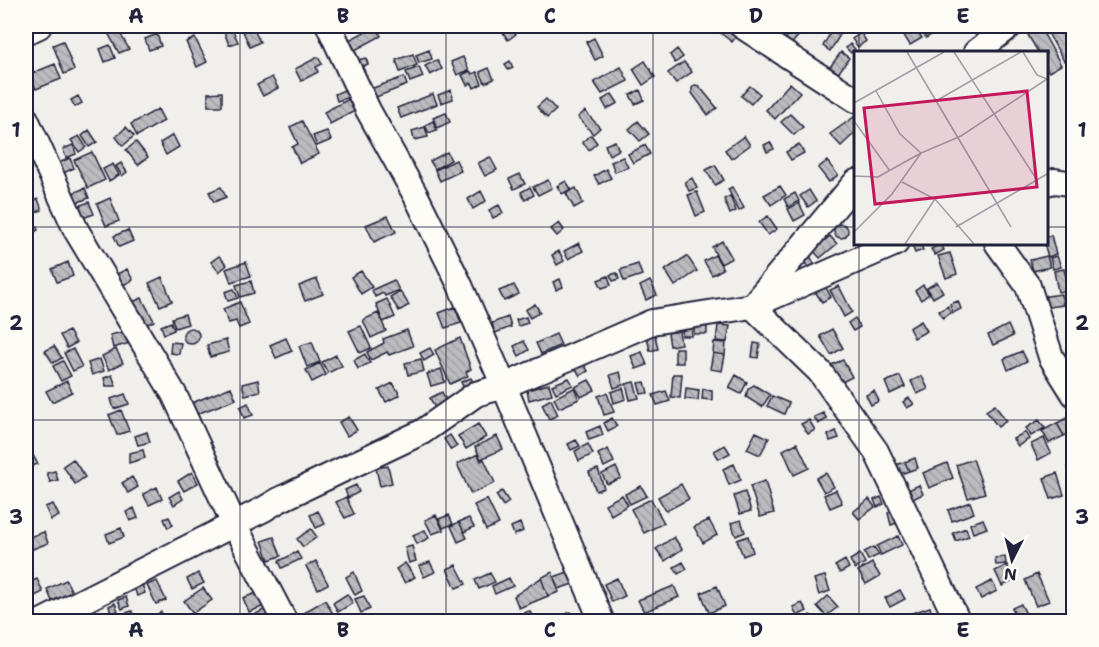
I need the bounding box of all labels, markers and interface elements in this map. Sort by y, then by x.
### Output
text: A [128,3,144,29]
text: B [337,3,349,29]
text: C [544,3,556,29]
text: D [749,3,763,29]
text: E [956,3,970,29]
inset map [854,51,1048,244]
text: 1 [11,117,21,143]
text: 1 [1077,117,1087,143]
text: 2 [9,310,23,336]
text: 2 [1075,310,1089,336]
text: 3 [9,504,23,530]
text: 3 [1075,504,1089,530]
north arrow [982,530,1042,590]
text: N [1003,563,1018,586]
text: A [128,617,144,643]
text: B [337,617,349,643]
text: C [544,617,556,643]
text: D [749,617,763,643]
text: E [956,617,970,643]

